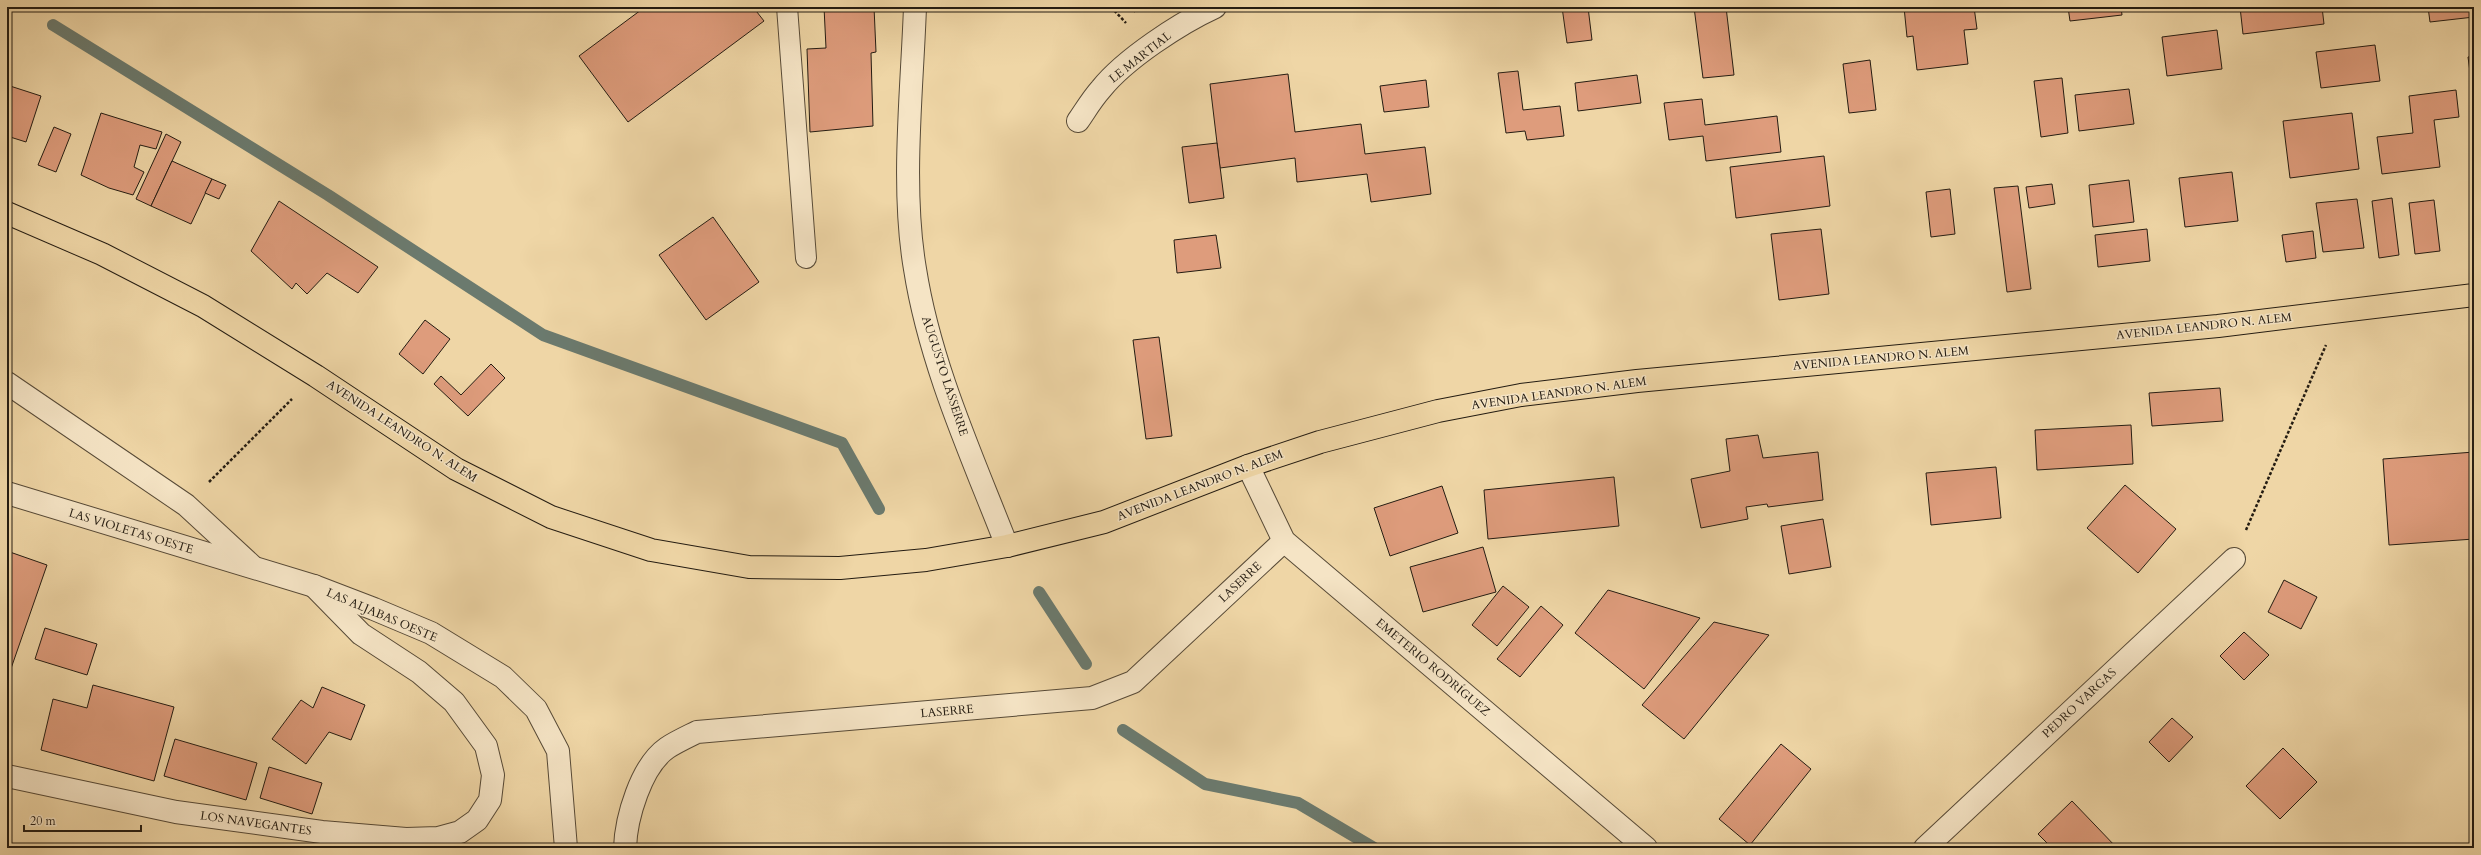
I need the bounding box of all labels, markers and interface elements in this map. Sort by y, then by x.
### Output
street label: LE MARTIAL [1106,27,1175,86]
street label: AVENIDA LEANDRO N. ALEM [2115,309,2293,343]
street label: AUGUSTO LASSERRE [918,314,972,438]
street label: AVENIDA LEANDRO N. ALEM [1792,342,1970,374]
street label: AVENIDA LEANDRO N. ALEM [1470,373,1648,413]
street label: AVENIDA LEANDRO N. ALEM [324,376,481,486]
street label: AVENIDA LEANDRO N. ALEM [1115,446,1286,524]
street label: LAS VIOLETAS OESTE [67,504,195,558]
street label: LASERRE [1215,558,1265,606]
street label: LAS ALJABAS OESTE [324,584,440,646]
street label: EMETERIO RODRÍGUEZ [1373,614,1494,720]
street label: PEDRO VARGAS [2038,664,2120,742]
street label: LASERRE [920,701,974,721]
scale bar [24,807,141,833]
street label: LOS NAVEGANTES [199,807,313,839]
text: 20 m [30,813,57,829]

